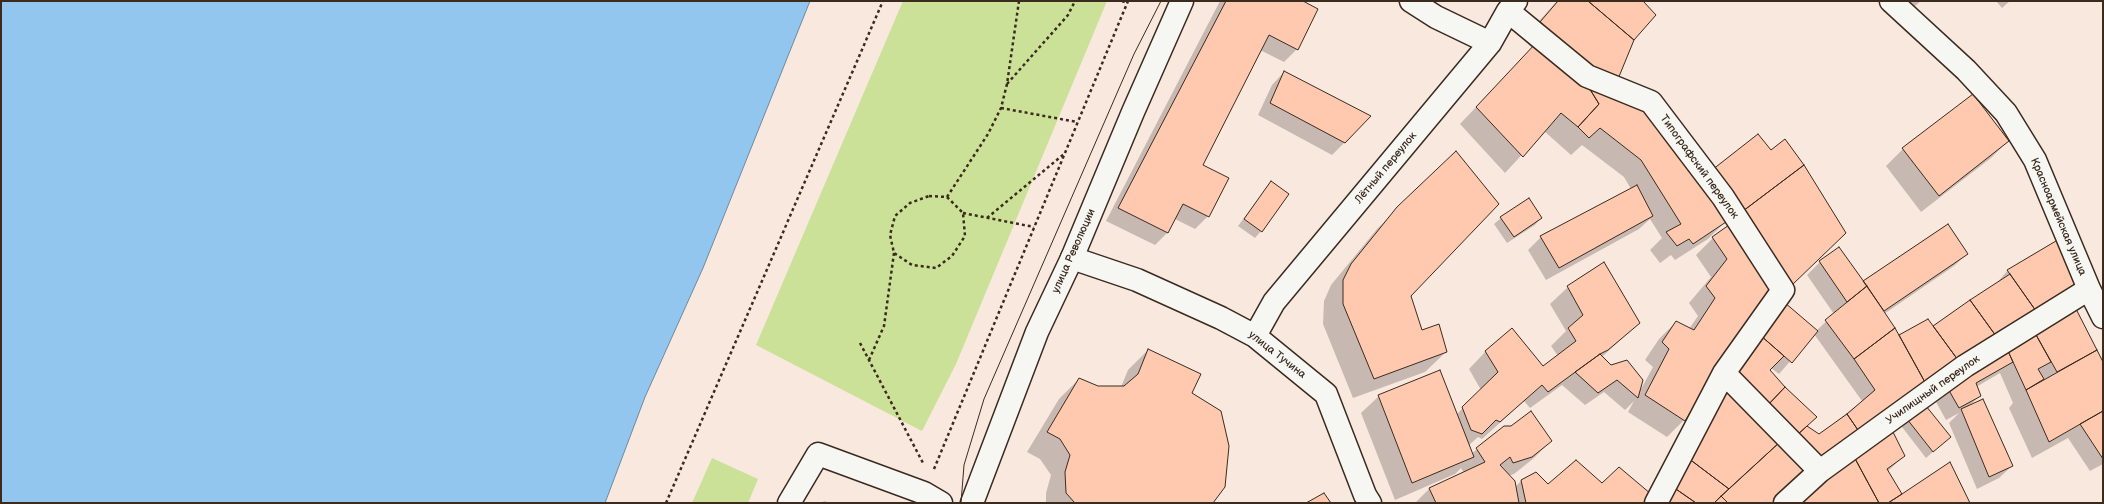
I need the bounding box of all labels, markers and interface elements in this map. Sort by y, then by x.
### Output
street label: Типографский переулок [1657,112,1741,222]
street label: Лётный переулок [1352,130,1420,206]
street label: Красноармейская улица [2027,156,2089,278]
street label: улица Революции [1049,207,1099,295]
street label: улица Тучина [1246,328,1308,382]
street label: Училищный переулок [1884,353,1982,427]

